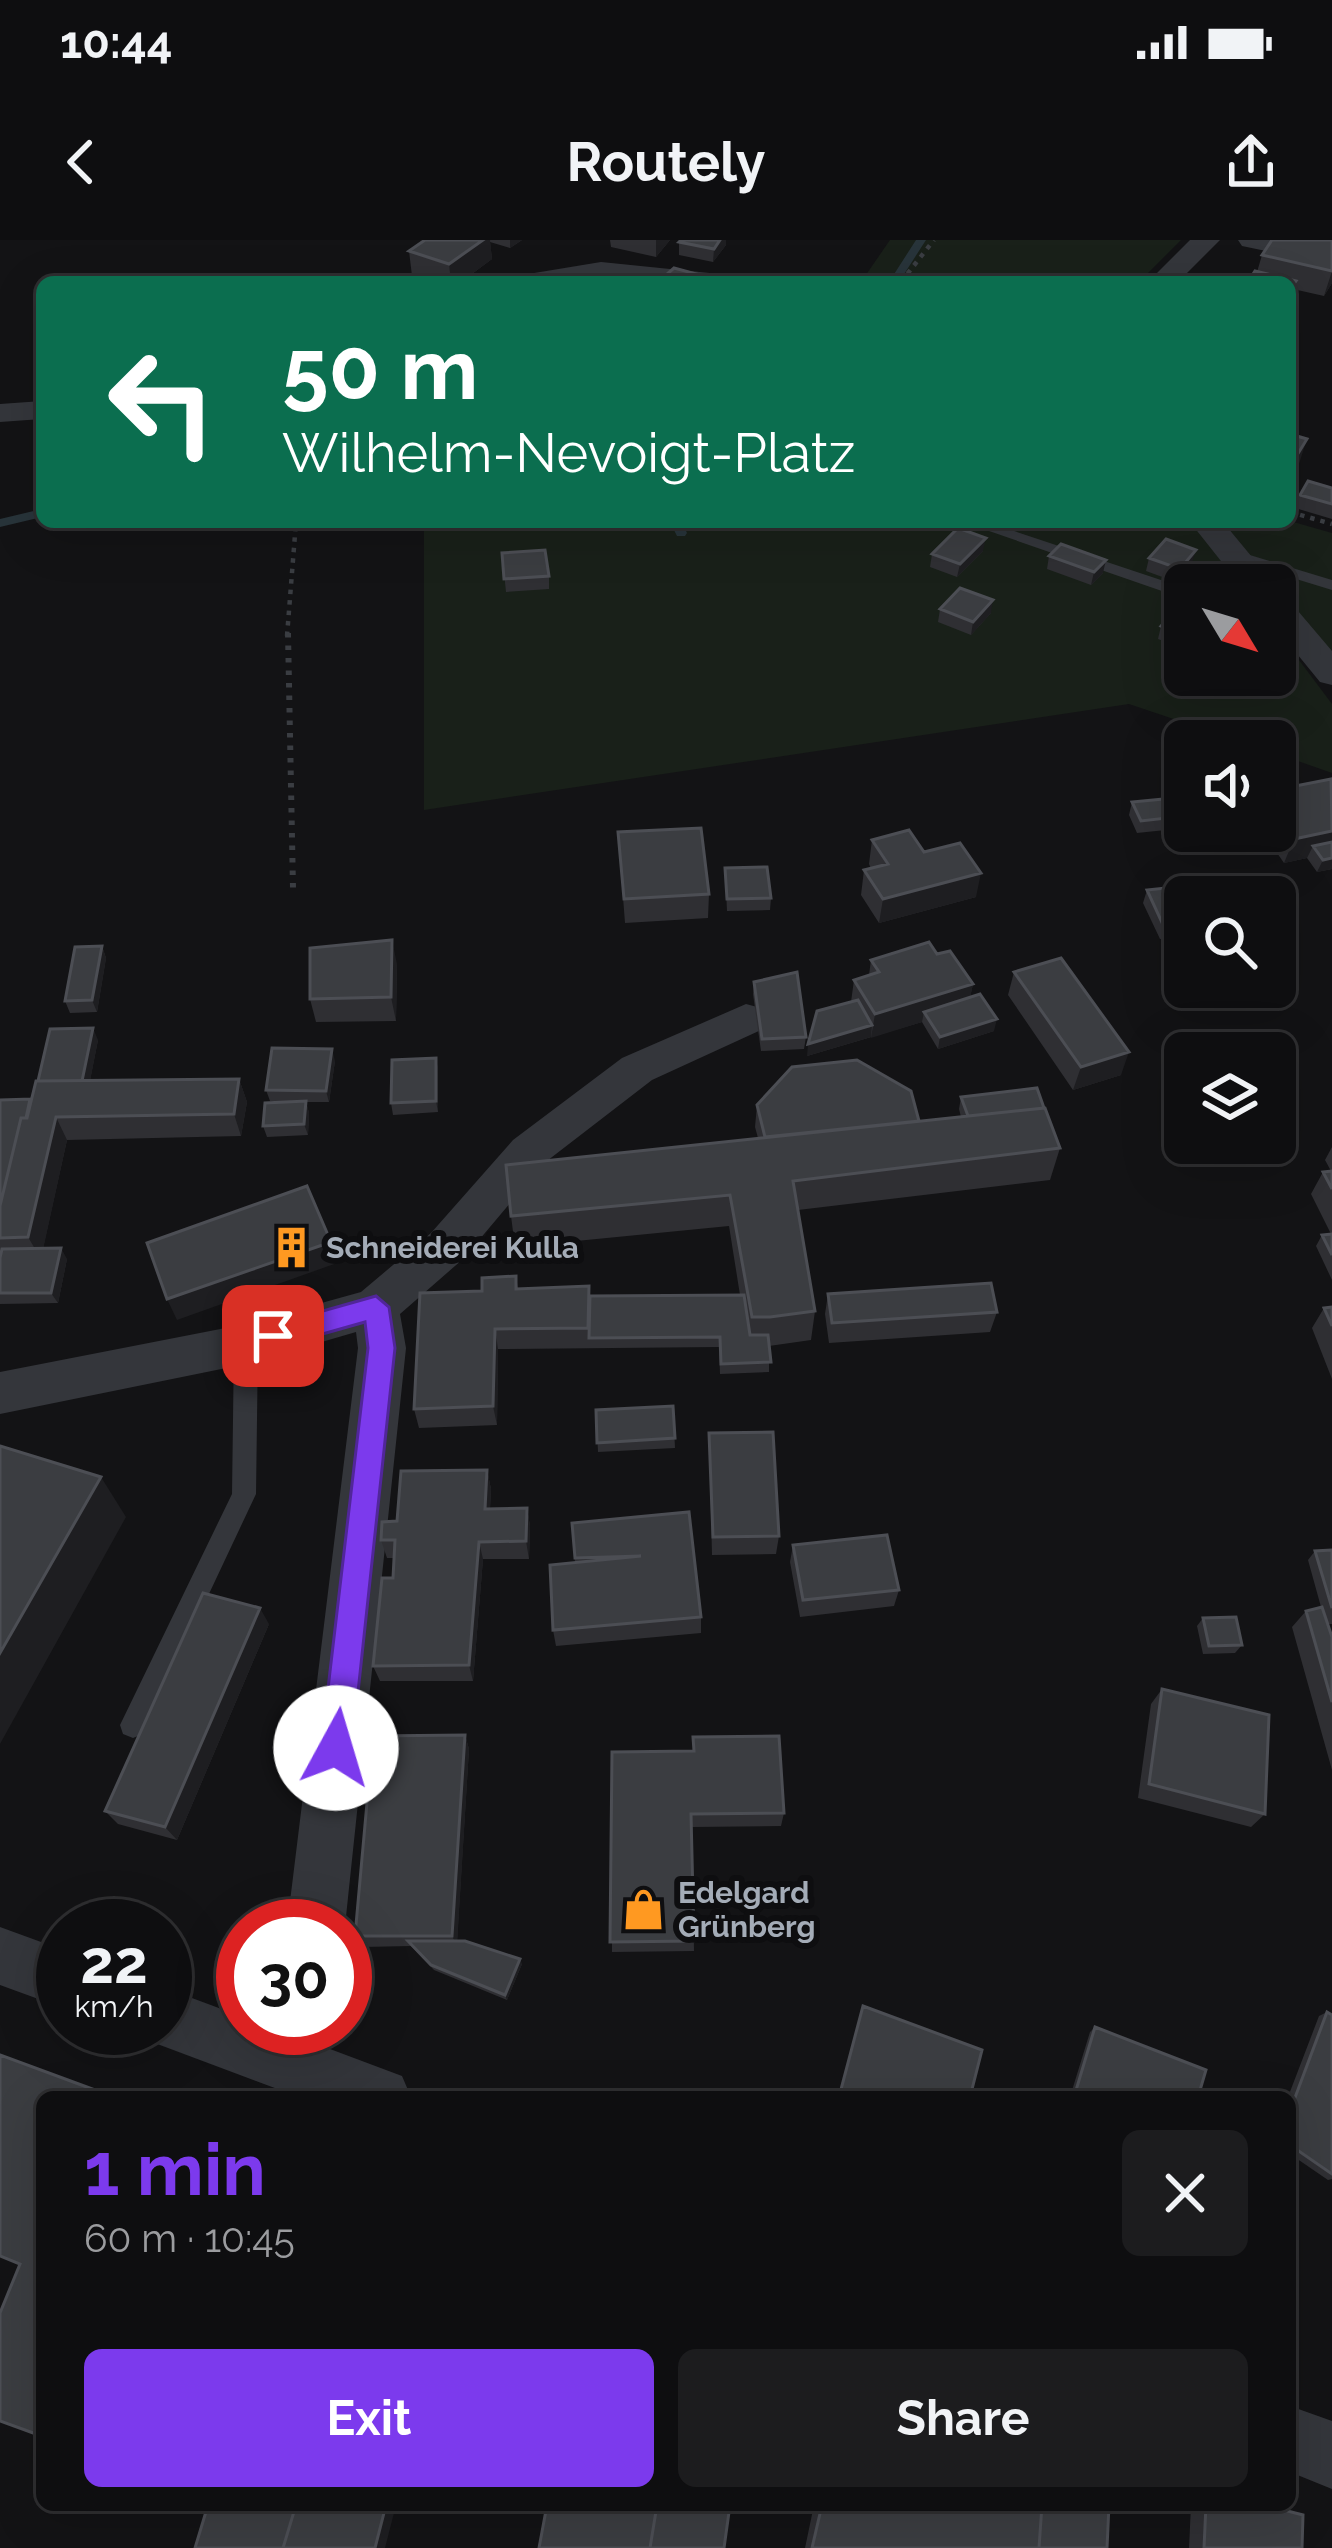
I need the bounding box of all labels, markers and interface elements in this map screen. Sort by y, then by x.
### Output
text: 10:44 [60,16,172,69]
icon: back [48,129,114,195]
icon: share [1218,129,1284,195]
text: Routely [566,130,766,194]
text: 50 m [282,320,478,419]
icon: left [84,324,240,480]
text: Wilhelm-Nevoigt-Platz [282,421,855,485]
north arrow [1164,564,1296,696]
map controls [1164,564,1296,1164]
button: sound [1164,720,1296,852]
button: search [1164,876,1296,1008]
button: layers [1164,1032,1296,1164]
building icon: Schneiderei Kulla [269,1224,315,1270]
place label: Schneiderei Kulla [326,1230,579,1265]
pin [222,1285,324,1387]
icon: arrive [240,1303,306,1369]
position arrow [273,1685,399,1811]
place label: Edelgard Grünberg [678,1875,816,1944]
shop icon: Edelgard Grünberg [621,1886,667,1932]
speed limit sign: 30 [216,1899,372,2055]
text: 22 [80,1927,148,1997]
text: km/h [74,1989,154,2024]
text: 1 min [84,2127,266,2212]
button: close [1122,2130,1248,2256]
text: 60 m · 10:45 [84,2215,295,2261]
button: Exit [84,2349,654,2487]
button: Share [678,2349,1248,2487]

